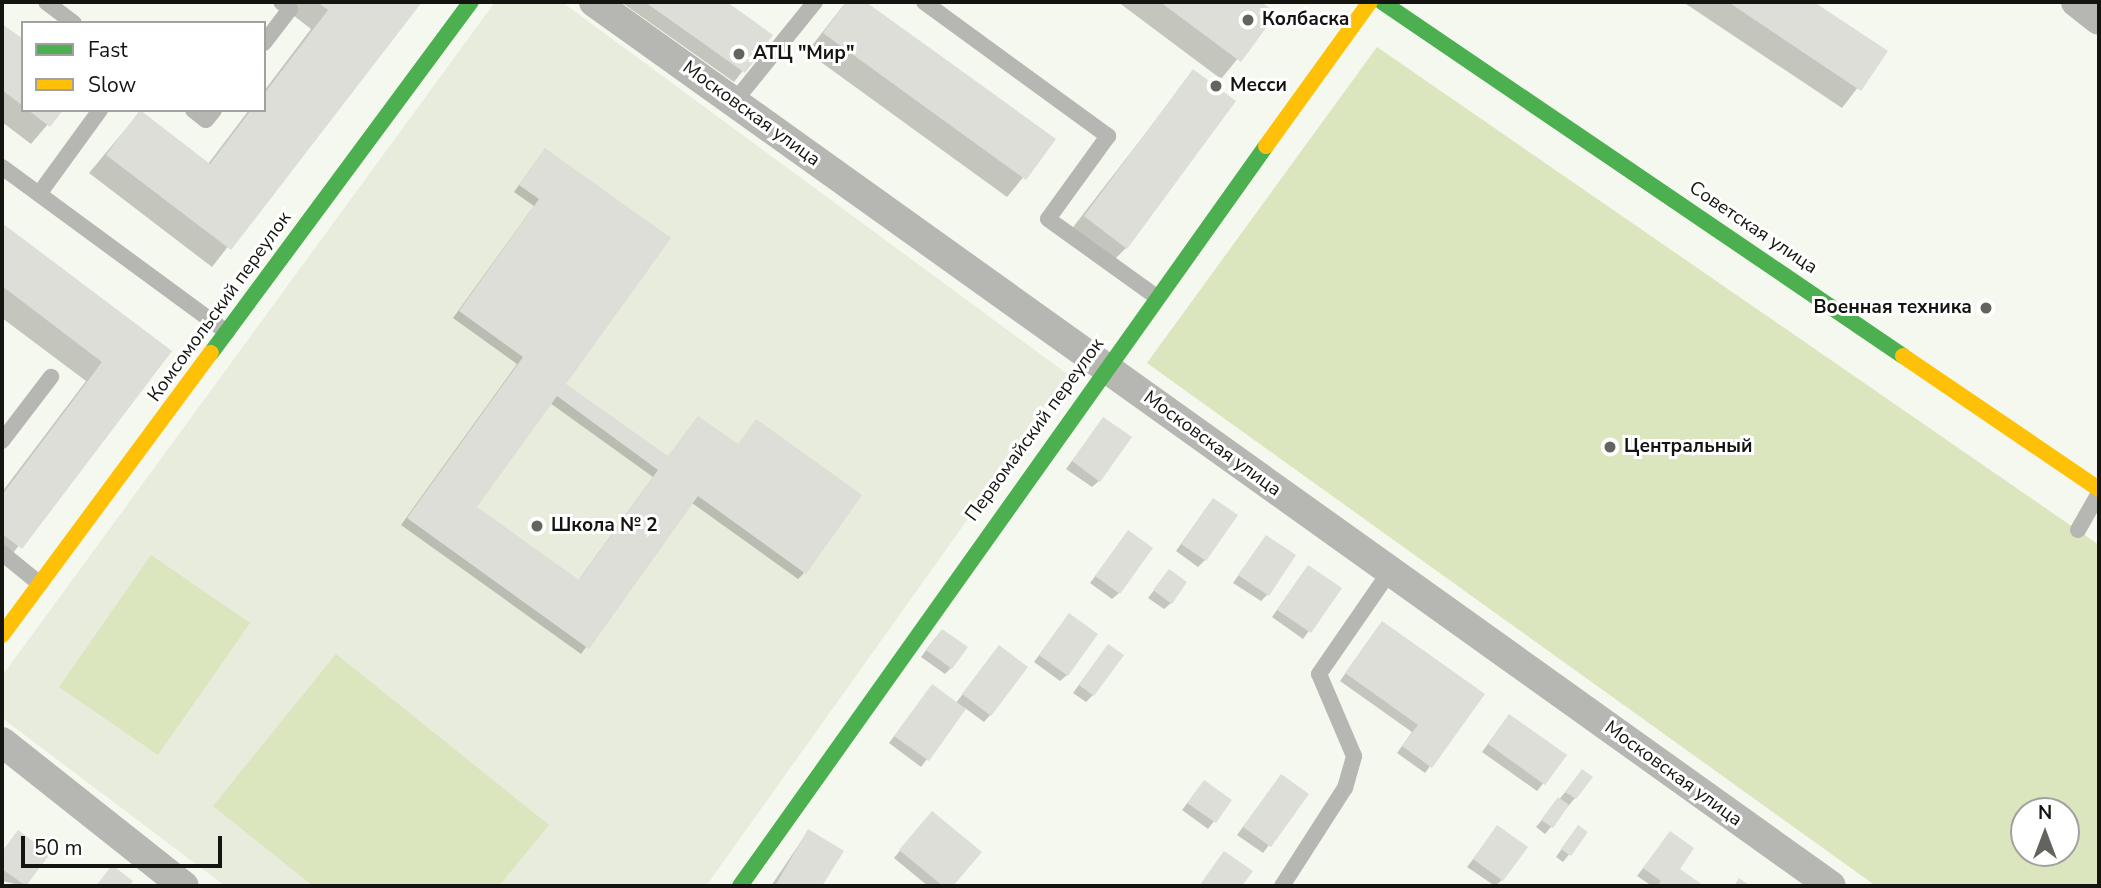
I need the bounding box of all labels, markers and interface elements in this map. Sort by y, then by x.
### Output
place label: Колбаска [1262,9,1349,31]
marker: Колбаска [1240,12,1256,28]
legend [21,21,266,112]
text: Fast [88,36,128,64]
place label: АТЦ "Мир" [753,43,854,65]
marker: АТЦ "Мир" [731,46,747,62]
street label: Московская улица [678,56,824,172]
text: Slow [88,71,136,99]
place label: Месси [1230,75,1287,97]
marker: Месси [1208,78,1224,94]
street label: Советская улица [1685,177,1821,279]
street label: Комсомольский переулок [143,208,297,406]
place label: Военная техника [1813,297,1972,319]
marker: Военная техника [1978,300,1994,316]
street label: Первомайский переулок [961,334,1109,526]
street label: Московская улица [1139,386,1285,502]
place label: Центральный [1624,436,1752,458]
marker: Центральный [1602,439,1618,455]
place label: Школа № 2 [551,515,658,537]
marker: Школа № 2 [529,518,545,534]
street label: Московская улица [1600,716,1746,832]
north arrow [2010,797,2080,867]
text: N [2038,800,2052,826]
scale bar [24,822,226,866]
text: 50 m [34,834,83,862]

